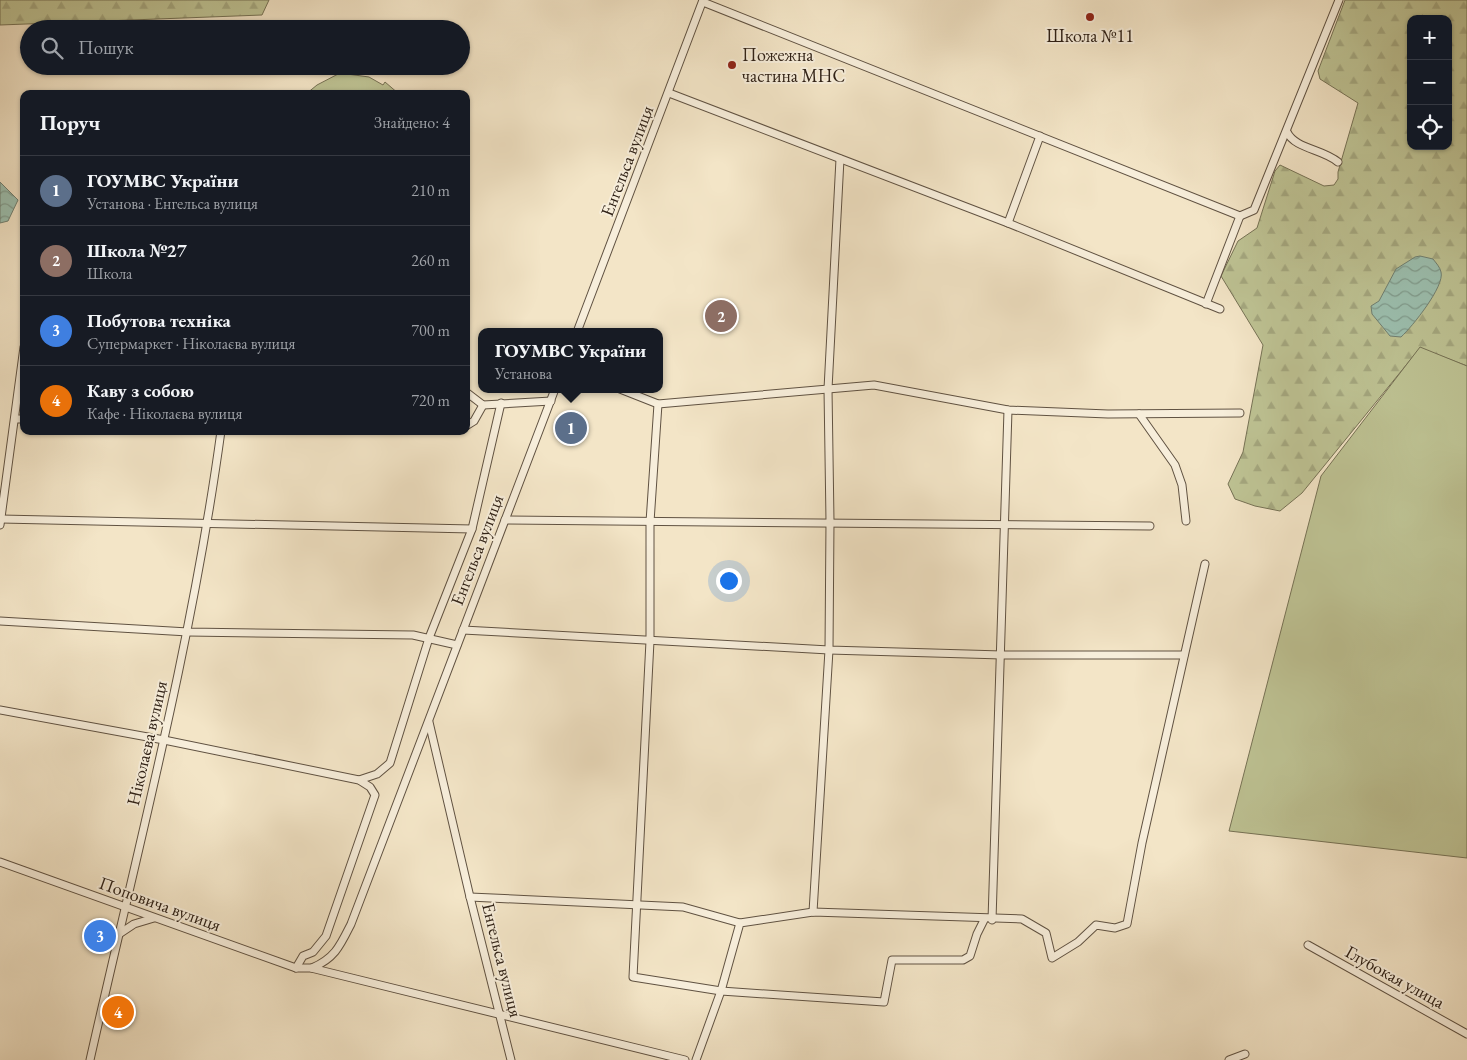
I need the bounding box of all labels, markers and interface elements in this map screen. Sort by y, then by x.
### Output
marker: Школа №11 [1084,11,1096,23]
map controls [1407,15,1452,150]
button: + [1407,15,1452,60]
search box [20,20,470,75]
place label: Школа №11 [1046,24,1134,47]
icon: search [38,34,66,62]
text: Пошук [78,35,134,60]
place label: Пожежна частина МНС [742,43,845,87]
marker: Пожежна частина МНС [726,59,738,71]
button: − [1407,60,1452,105]
street label: Енгельса вулиця [595,102,658,220]
button: locate [1407,105,1452,150]
text: Поруч [40,109,100,136]
text: Знайдено: 4 [374,112,450,133]
text: ГОУМВС України [87,168,239,193]
text: 1 [52,180,60,201]
text: 210 m [411,180,450,201]
text: Установа · Енгельса вулиця [87,193,258,214]
text: Школа №27 [87,238,187,263]
text: 2 [52,250,60,271]
text: 260 m [411,250,450,271]
text: Школа [87,263,132,284]
pin: 2 [705,297,737,335]
text: Побутова техніка [87,308,231,333]
text: 3 [52,320,60,341]
text: 700 m [411,320,450,341]
popup [478,328,663,393]
text: Супермаркет · Ніколаєва вулиця [87,333,295,354]
text: ГОУМВС України [495,338,646,363]
text: Установа [495,363,552,384]
text: Каву з собою [87,378,194,403]
text: 4 [52,390,60,411]
text: 720 m [411,390,450,411]
text: Кафе · Ніколаєва вулиця [87,403,242,424]
pin: 1 [555,409,587,447]
street label: Енгельса вулиця [445,491,508,609]
your location [716,568,742,594]
street label: Ніколаєва вулиця [121,678,172,808]
street label: Поповича вулиця [96,871,224,936]
street label: Енгельса вулиця [477,900,528,1019]
pin: 3 [84,917,116,955]
street label: Глубокая улица [1342,940,1450,1014]
pin: 4 [102,993,134,1031]

